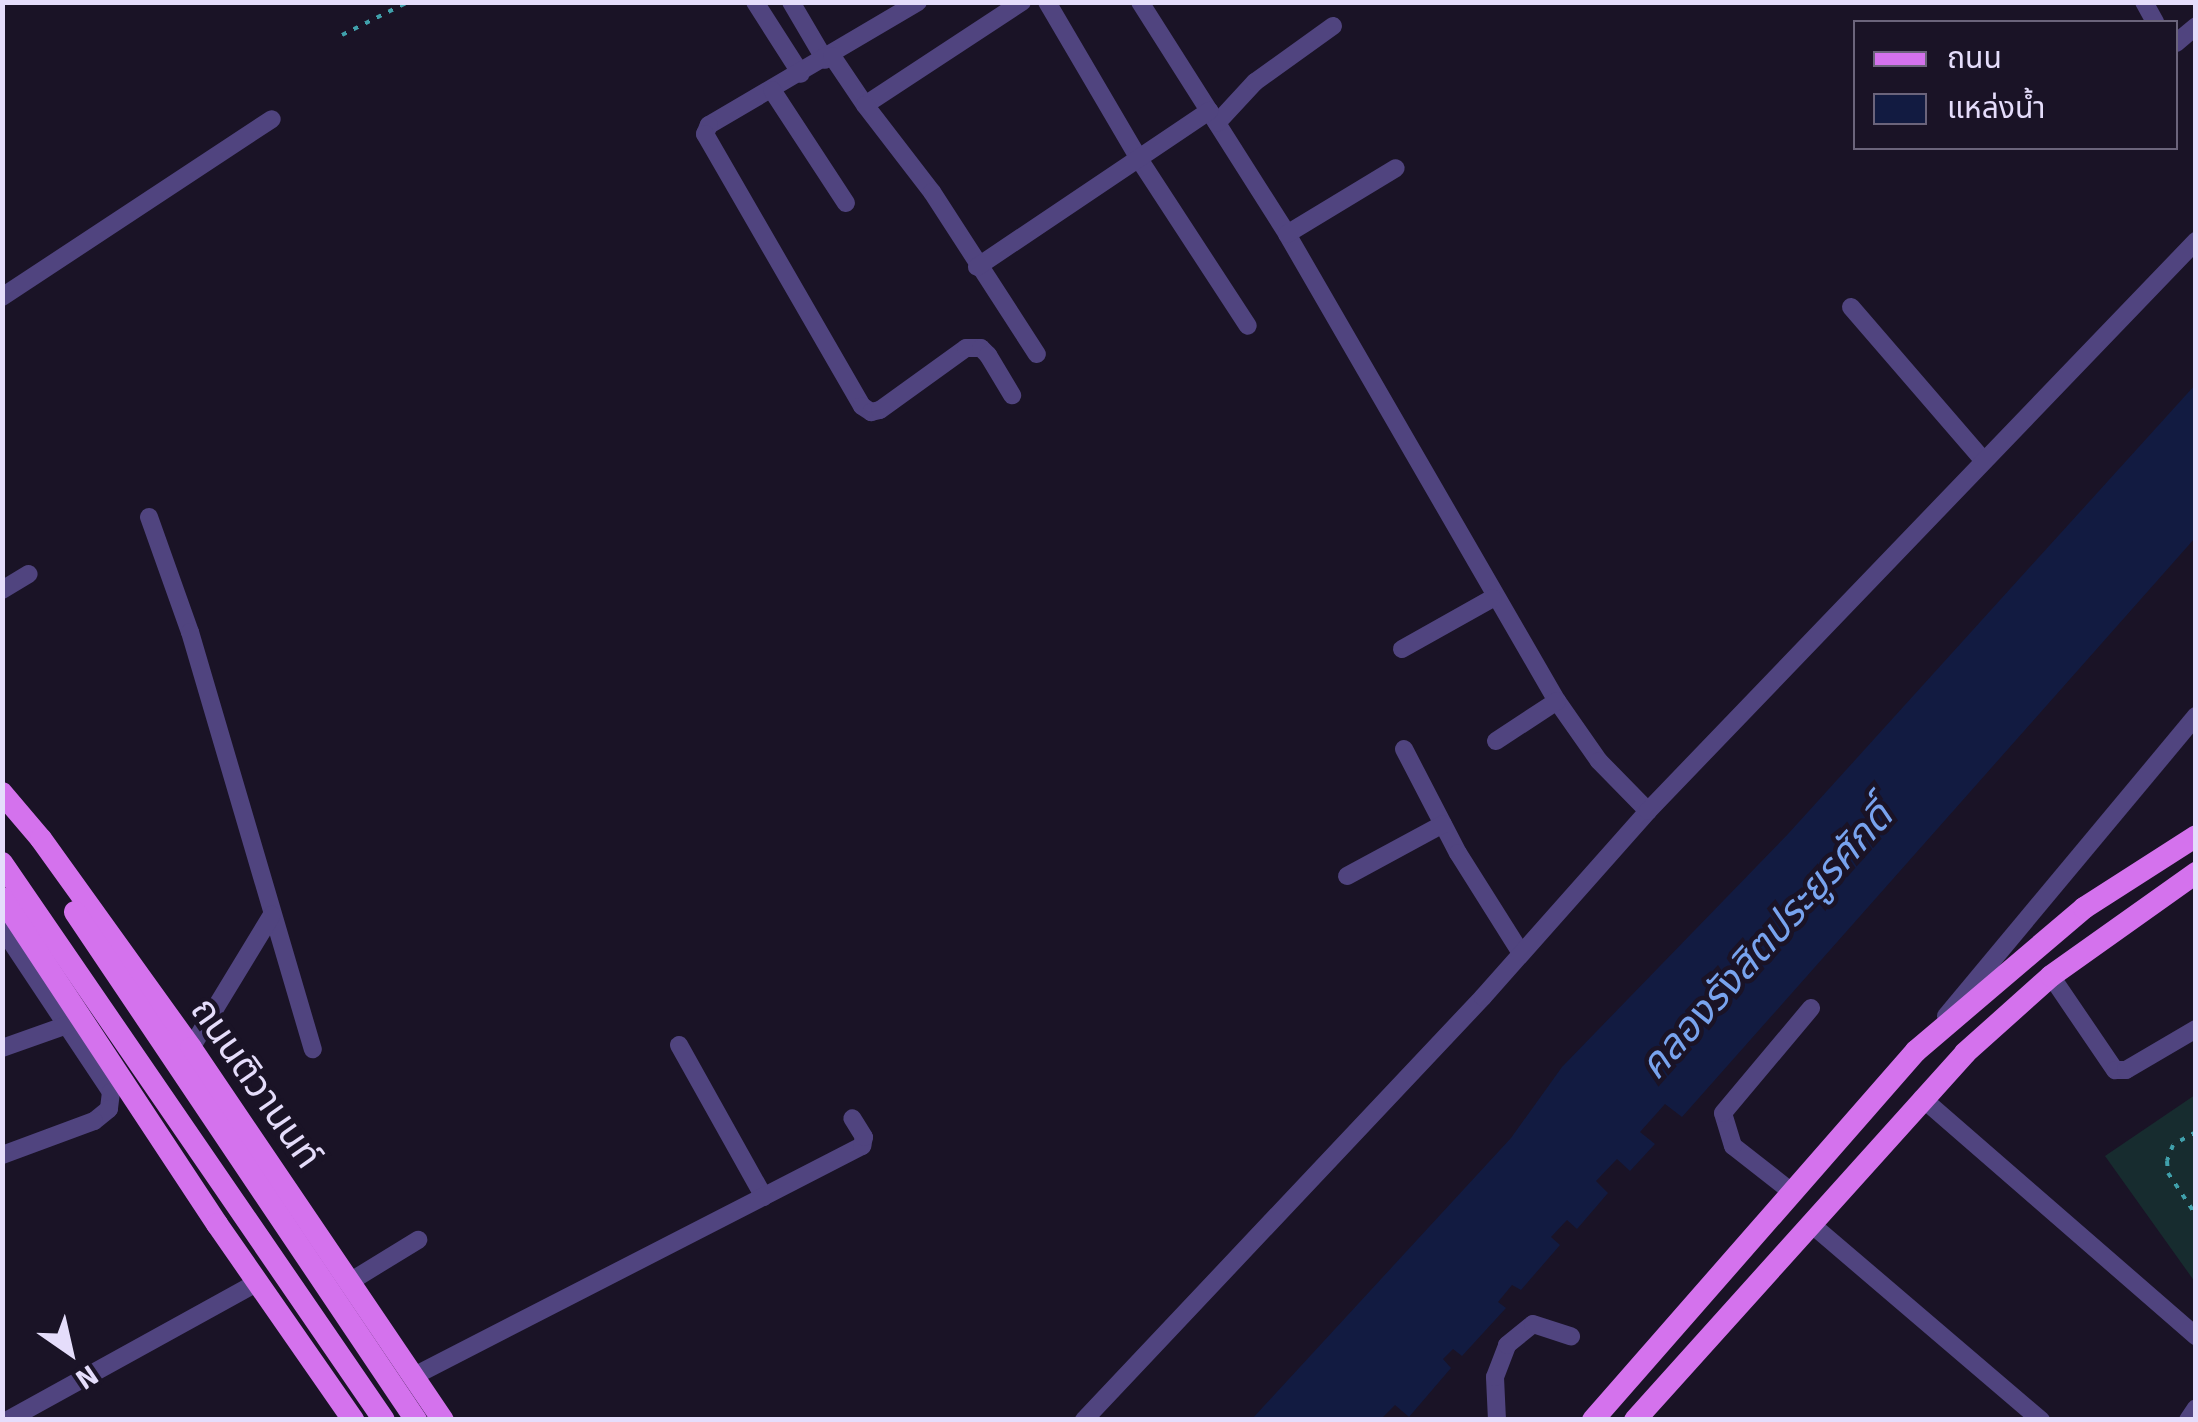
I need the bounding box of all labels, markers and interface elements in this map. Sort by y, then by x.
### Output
legend [1853,20,2178,150]
text: ถนน [1947,40,2002,77]
text: แหล่งน้ำ [1947,90,2045,127]
water label: คลองรังสิตประยูรศักดิ์ [1629,793,1903,1089]
street label: ถนนติวานนท์ [181,989,331,1177]
north arrow [20,1302,120,1402]
text: N [69,1357,104,1396]

